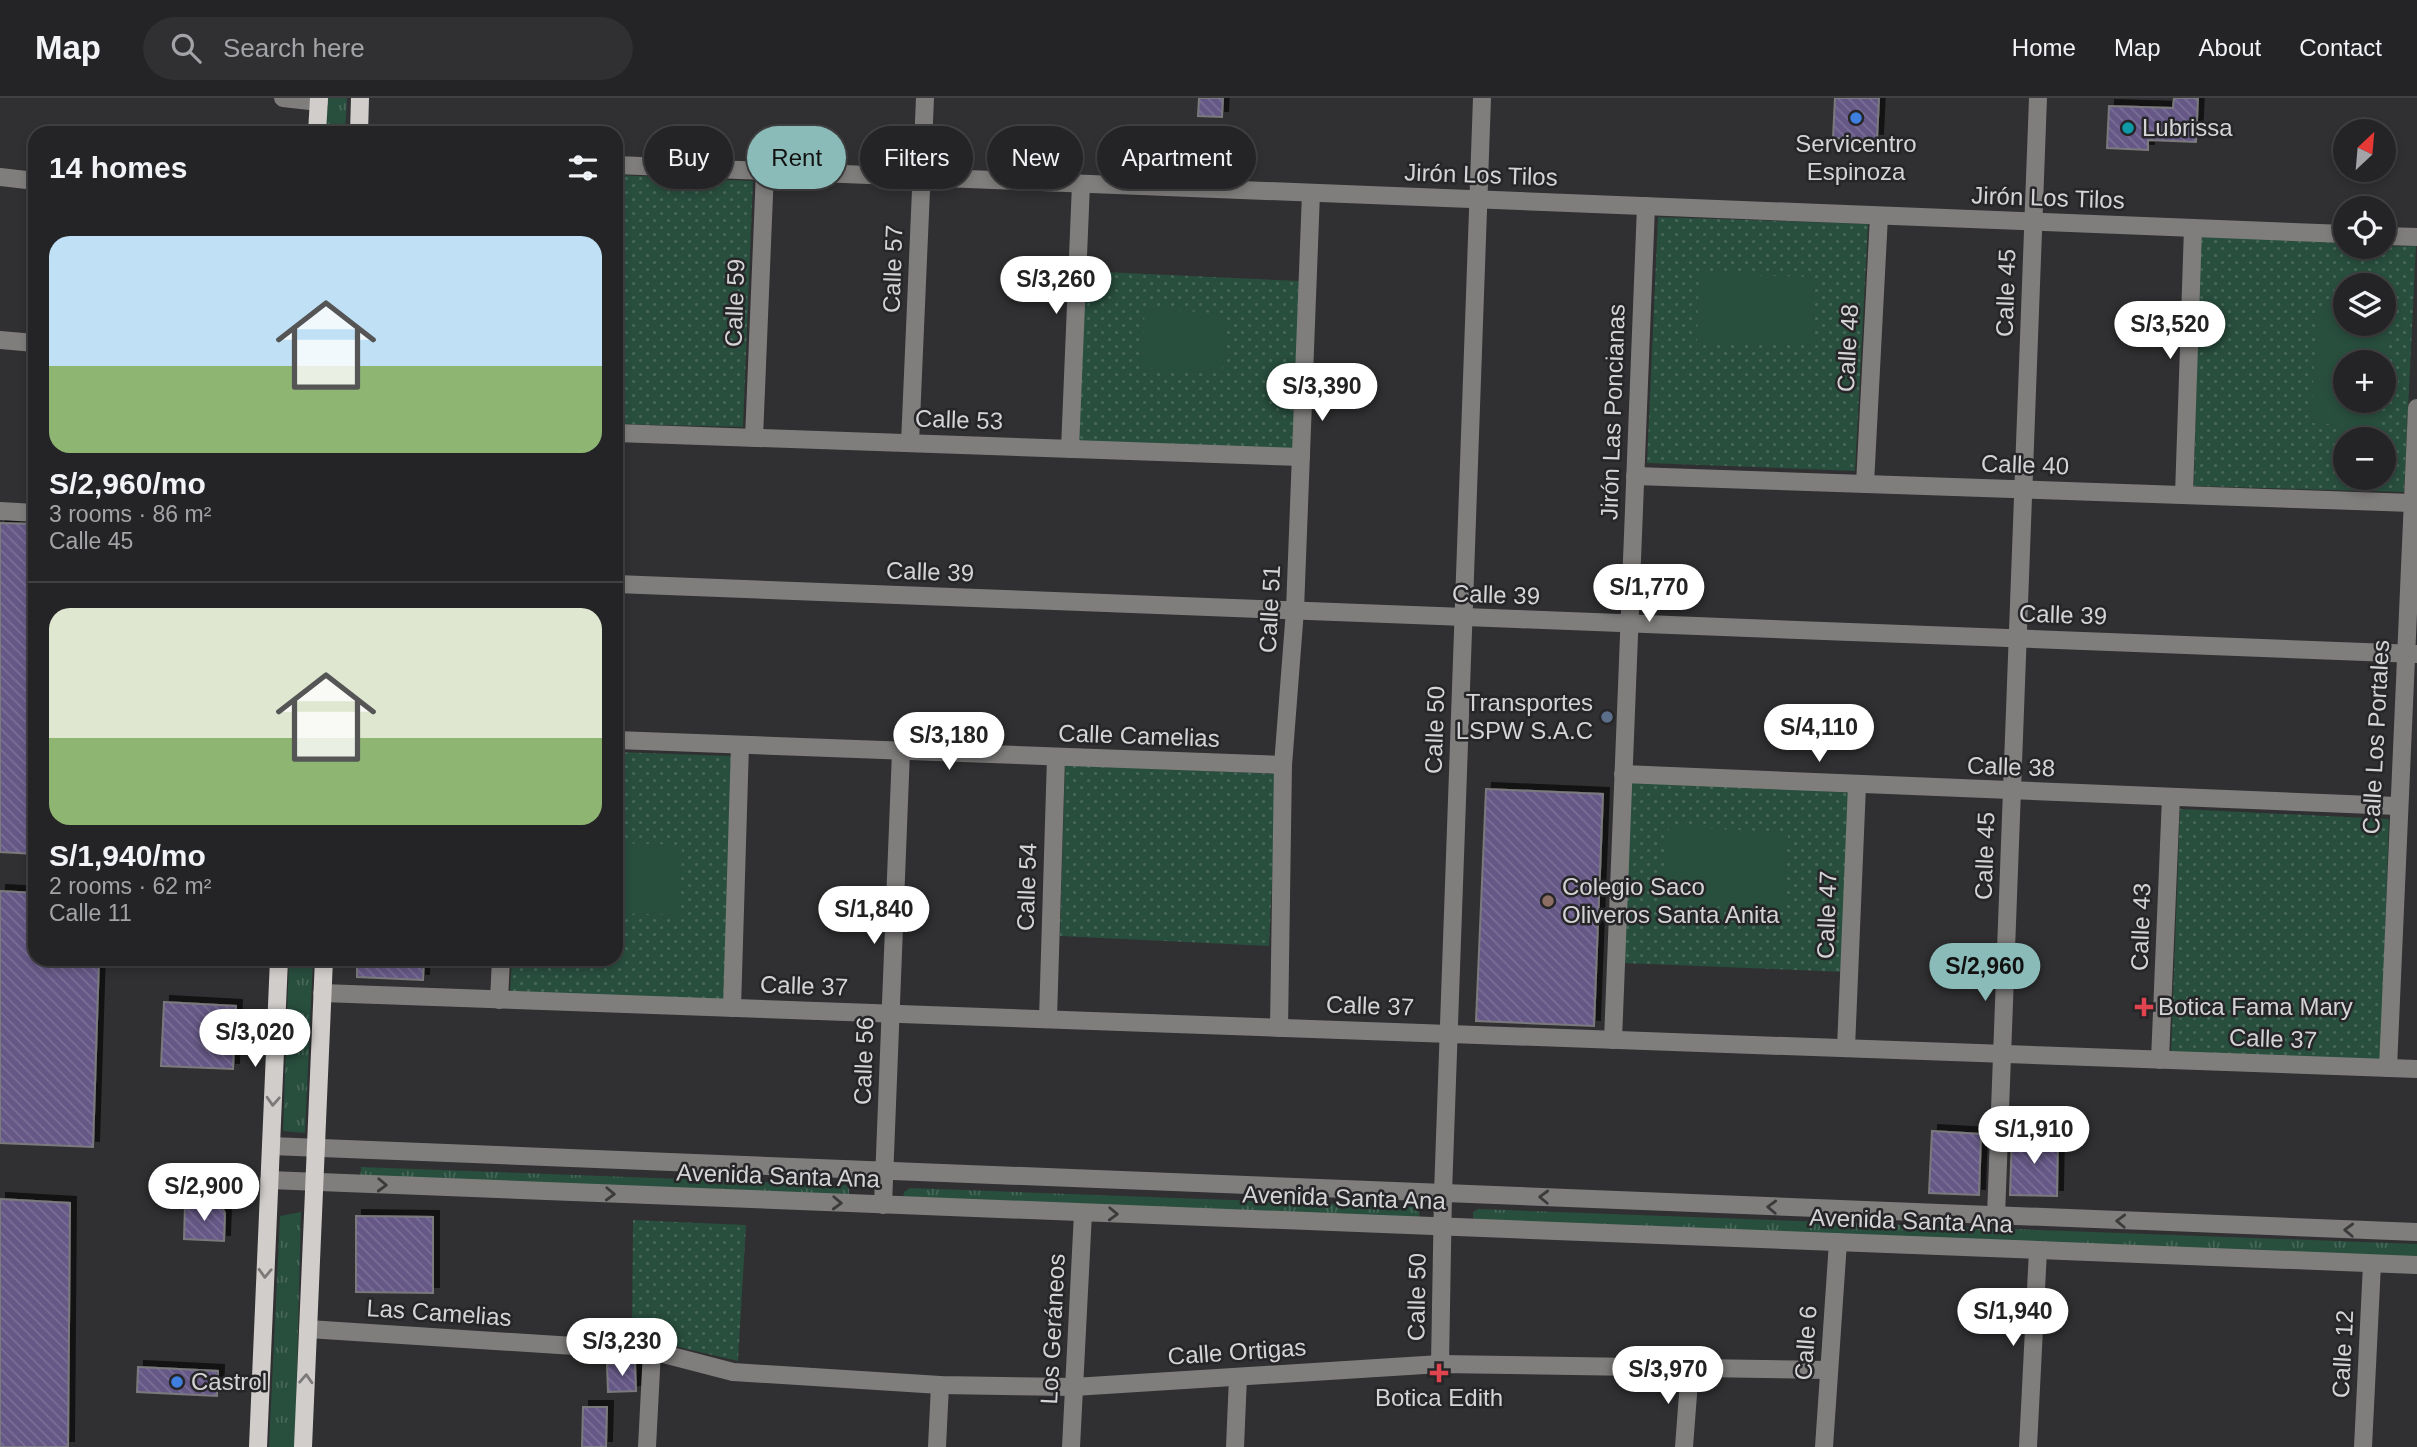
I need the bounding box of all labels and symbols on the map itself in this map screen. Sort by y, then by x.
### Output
marker: Servicentro Espinoza [1848,110,1864,126]
place label: Lubrissa [2142,114,2233,141]
north arrow [2333,119,2396,182]
marker: Lubrissa [2120,120,2136,136]
place label: Servicentro Espinoza [1795,130,1917,185]
street label: Jirón Los Tilos [1404,158,1558,191]
street label: Jirón Los Tilos [1971,181,2125,214]
street label: Calle 57 [877,225,908,313]
street label: Calle 45 [1990,249,2021,337]
pin: S/3,260 [991,256,1121,316]
street label: Calle 59 [719,259,750,347]
pin: S/3,520 [2105,302,2235,361]
street label: Calle 48 [1832,303,1863,393]
street label: Jirón Las Poncianas [1595,304,1630,520]
pin: S/3,390 [1257,364,1387,423]
street label: Calle 53 [915,404,1003,435]
street label: Calle 40 [1981,449,2069,480]
street label: Calle 39 [886,556,974,587]
street label: Calle 51 [1254,564,1285,654]
pin: S/1,770 [1584,564,1714,624]
street label: Calle 39 [1452,579,1540,610]
street label: Calle 39 [2019,599,2107,630]
street label: Calle Los Portales [2357,639,2394,835]
street label: Calle 50 [1419,686,1450,774]
place label: Transportes LSPW S.A.C [1456,689,1593,744]
pin: S/4,110 [1754,704,1884,764]
marker: Transportes LSPW S.A.C [1599,709,1615,725]
pin: S/3,180 [884,712,1014,772]
street label: Calle Camelias [1058,719,1220,752]
street label: Calle 38 [1967,751,2055,782]
street label: Calle 45 [1969,812,2000,900]
street label: Calle 54 [1011,843,1042,931]
street label: Calle 47 [1811,871,1842,959]
place label: Colegio Saco Oliveros Santa Anita [1562,873,1780,928]
street label: Calle 43 [2125,883,2156,971]
pin: S/1,840 [809,886,939,946]
marker: Colegio Saco Oliveros Santa Anita [1540,893,1556,909]
pin: S/2,960 [1920,944,2050,1003]
street label: Calle 37 [760,970,848,1001]
street label: Calle 37 [1326,990,1414,1021]
place label: Botica Fama Mary [2158,993,2353,1020]
marker: Botica Fama Mary [2136,999,2152,1015]
pin: S/3,020 [190,1010,320,1069]
street label: Calle 56 [848,1017,879,1105]
street label: Calle 37 [2229,1023,2317,1054]
one-way arrow [266,1095,281,1106]
pin: S/1,910 [1969,1107,2099,1166]
street label: Avenida Santa Ana [676,1158,881,1193]
pin: S/2,900 [139,1164,269,1223]
one-way arrow [377,1178,388,1193]
street label: Avenida Santa Ana [1242,1180,1447,1215]
one-way arrow [604,1186,615,1201]
one-way arrow [1539,1190,1550,1205]
one-way arrow [832,1195,843,1210]
one-way arrow [1766,1199,1777,1214]
street label: Avenida Santa Ana [1809,1203,2014,1238]
one-way arrow [1108,1206,1119,1221]
one-way arrow [2116,1213,2127,1228]
one-way arrow [2343,1222,2354,1237]
street label: Los Geráneos [1035,1253,1070,1405]
street label: Calle 50 [1402,1253,1431,1341]
one-way arrow [258,1268,273,1279]
pin: S/1,940 [1948,1288,2078,1348]
street label: Las Camelias [366,1294,513,1331]
street label: Calle 6 [1789,1305,1822,1381]
street label: Calle 12 [2327,1309,2358,1399]
pin: S/3,230 [557,1318,687,1378]
street label: Calle Ortigas [1167,1333,1307,1370]
pin: S/3,970 [1603,1346,1733,1406]
marker: Botica Edith [1431,1365,1447,1381]
place label: Castrol [191,1368,267,1395]
one-way arrow [298,1373,313,1384]
marker: Castrol [169,1374,185,1390]
place label: Botica Edith [1375,1384,1503,1411]

